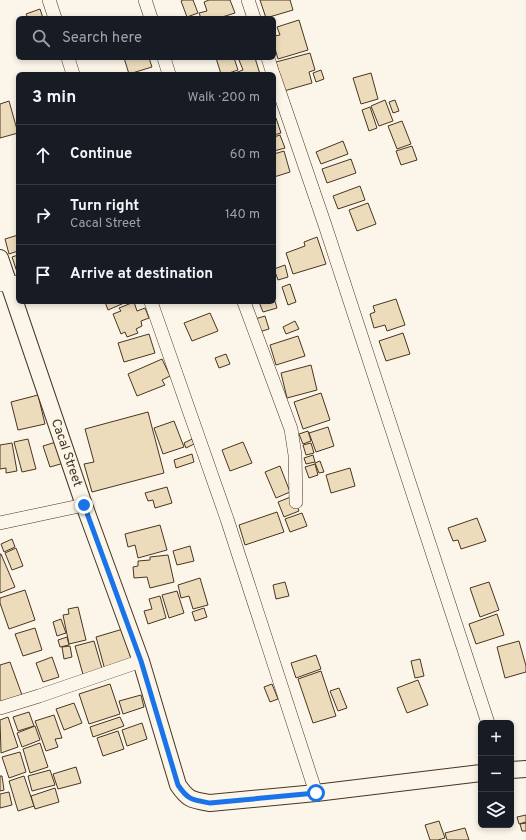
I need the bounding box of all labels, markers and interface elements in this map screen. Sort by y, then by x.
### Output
search box [16,16,276,60]
icon: search [30,27,52,49]
text: Search here [62,29,142,48]
text: 3 min [32,87,76,109]
text: Walk · 200 m [188,90,260,106]
icon: ahead [32,144,54,166]
text: Continue [70,145,132,164]
text: 60 m [230,147,260,163]
text: Turn right [70,197,139,216]
icon: right [32,204,54,226]
text: 140 m [225,207,260,223]
text: Cacal Street [70,216,141,232]
icon: arrive [32,264,54,286]
text: Arrive at destination [70,265,213,284]
street label: Cacal Street [47,417,85,489]
route end [75,496,93,514]
map controls [478,720,514,828]
button: + [478,720,514,756]
button: − [478,756,514,792]
route start [307,784,325,802]
button: layers [478,792,514,828]

